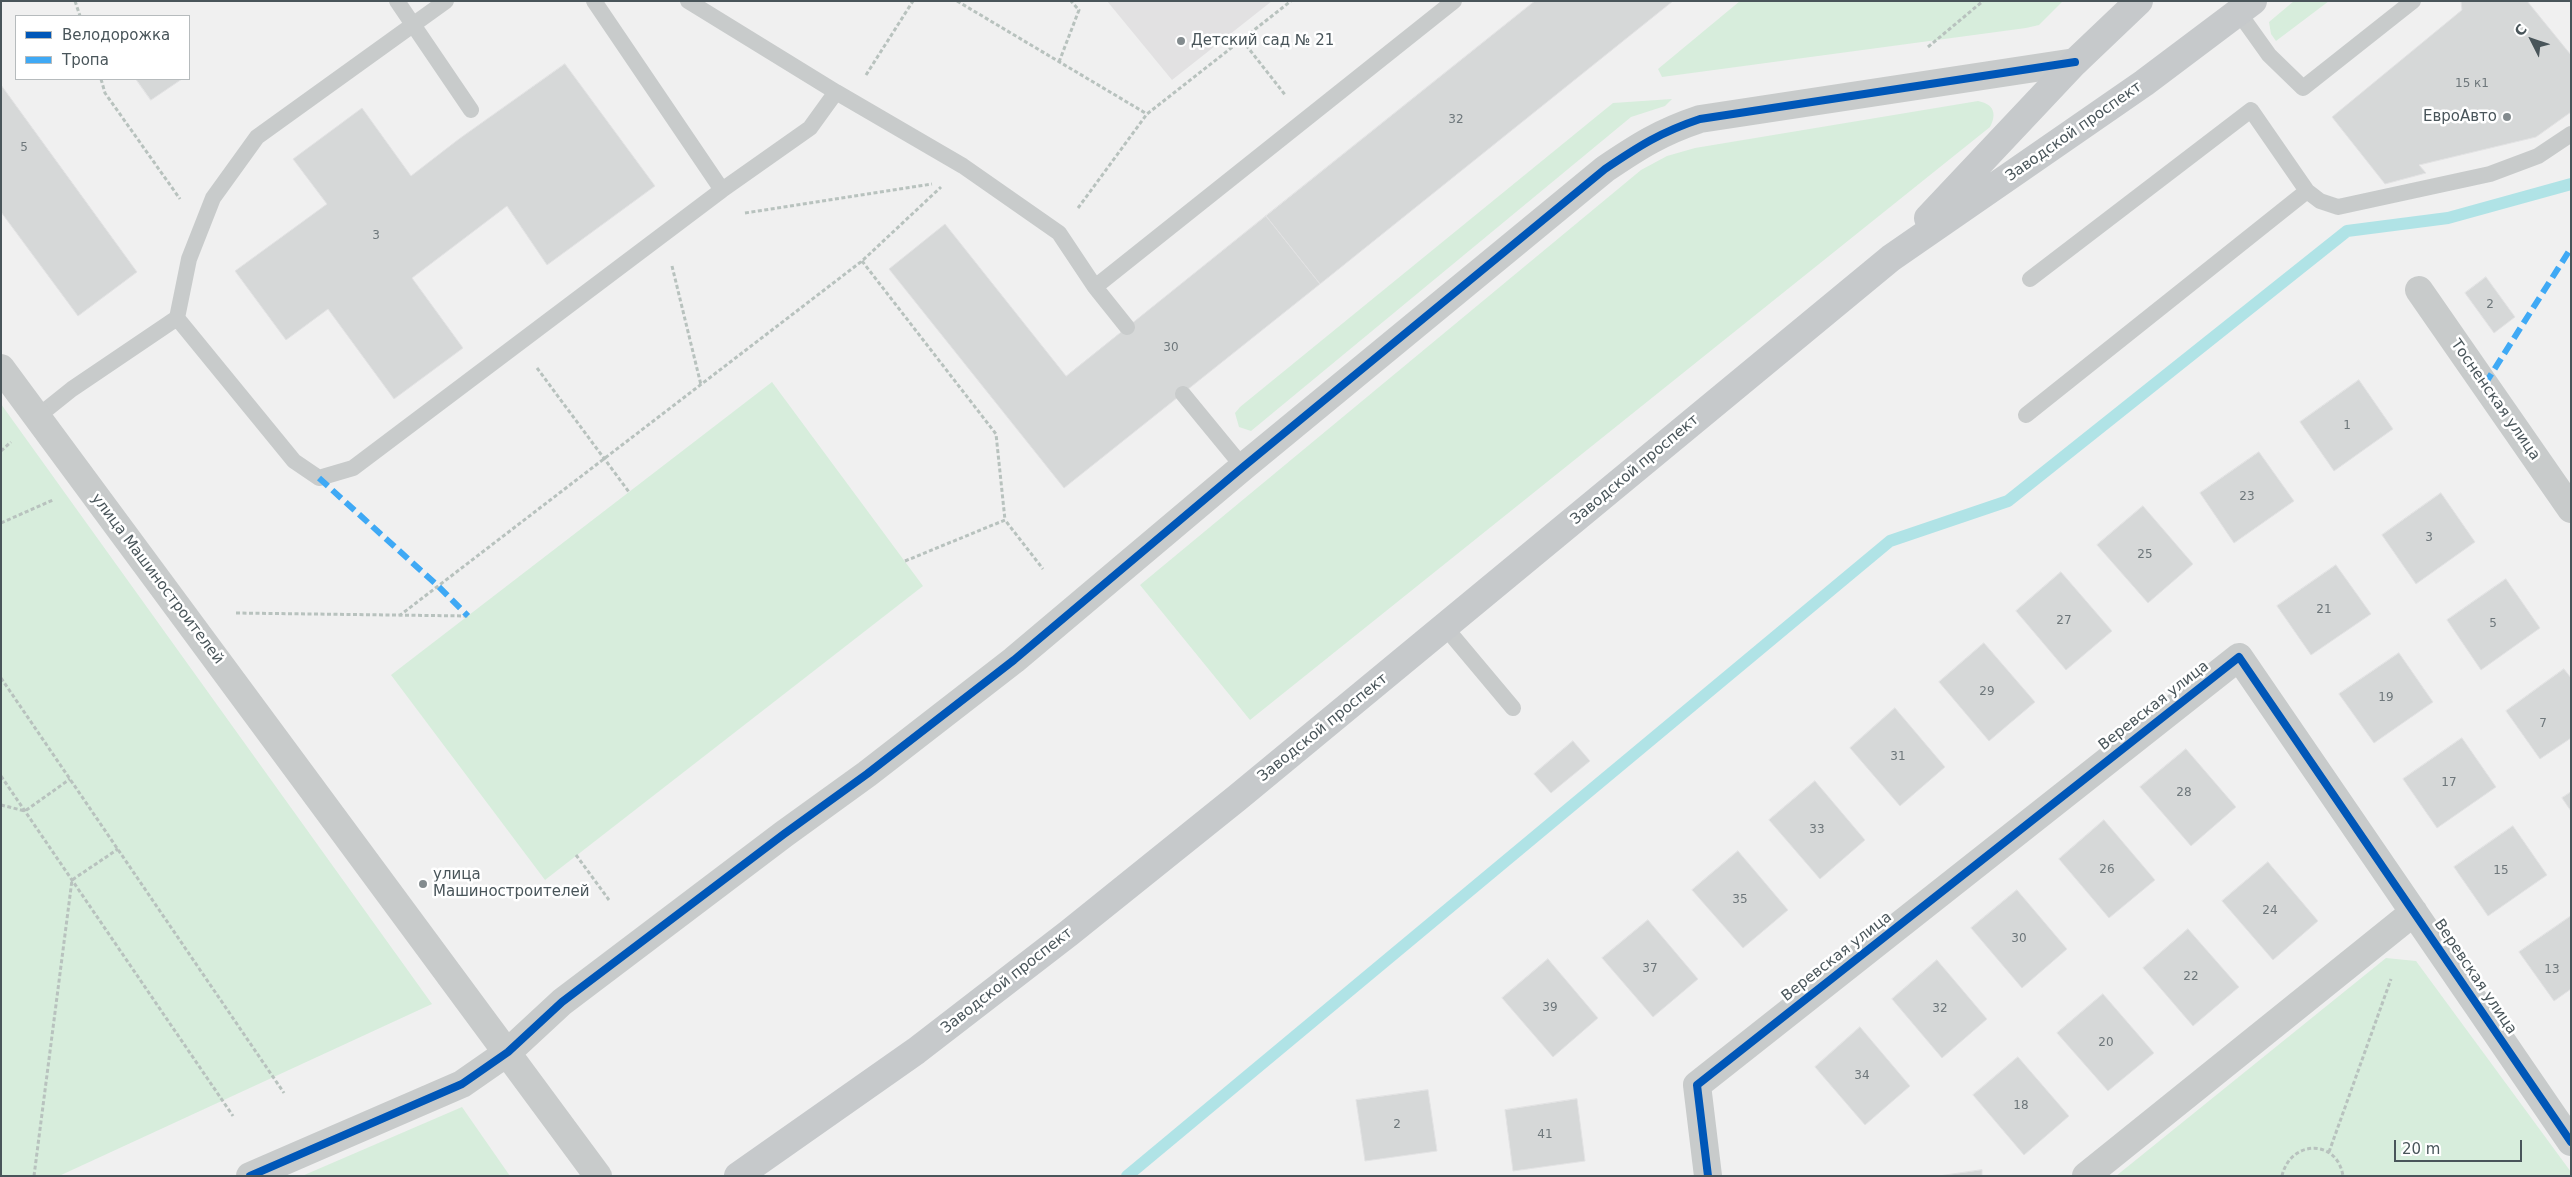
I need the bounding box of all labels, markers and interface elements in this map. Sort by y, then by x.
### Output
legend [15,15,190,80]
north arrow [2507,15,2557,65]
text: С [2511,21,2530,39]
text: Велодорожка [62,26,170,44]
place label: Детский сад № 21 [1191,32,1334,50]
marker: Детский сад № 21 [1175,35,1187,47]
text: Тропа [62,51,109,69]
house number: 15 к1 [2455,77,2489,91]
street label: Заводской проспект [2003,78,2145,186]
place label: ЕвроАвто [2423,108,2497,126]
marker: ЕвроАвто [2501,111,2513,123]
house number: 32 [1448,113,1464,127]
house number: 5 [20,141,28,155]
house number: 3 [372,229,380,243]
house number: 2 [2486,298,2494,312]
street label: Тосненская улица [2447,336,2543,464]
house number: 30 [1163,341,1179,355]
street label: Заводской проспект [1567,411,1703,529]
house number: 1 [2343,419,2351,433]
street label: улица Машиностроителей [87,490,227,668]
house number: 23 [2239,490,2255,504]
house number: 3 [2425,531,2433,545]
house number: 25 [2137,548,2153,562]
house number: 21 [2316,603,2332,617]
house number: 27 [2056,614,2072,628]
house number: 5 [2489,617,2497,631]
street label: Веревская улица [2095,657,2213,755]
street label: Заводской проспект [1254,670,1392,786]
house number: 29 [1979,685,1995,699]
house number: 19 [2378,691,2394,705]
house number: 7 [2539,717,2547,731]
house number: 31 [1890,750,1906,764]
house number: 17 [2441,776,2457,790]
house number: 28 [2176,786,2192,800]
house number: 33 [1809,823,1825,837]
house number: 26 [2099,863,2115,877]
house number: 15 [2493,864,2509,878]
place label: улица Машиностроителей [433,866,590,901]
marker: улица Машиностроителей [417,878,429,890]
house number: 35 [1732,893,1748,907]
house number: 24 [2262,904,2278,918]
street label: Веревская улица [1778,908,1896,1006]
street label: Веревская улица [2430,916,2520,1038]
street label: Заводской проспект [938,924,1076,1038]
house number: 30 [2011,932,2027,946]
house number: 37 [1642,962,1658,976]
house number: 13 [2544,963,2560,977]
house number: 22 [2183,970,2199,984]
house number: 39 [1542,1001,1558,1015]
house number: 32 [1932,1002,1948,1016]
house number: 20 [2098,1036,2114,1050]
house number: 34 [1854,1069,1870,1083]
house number: 18 [2013,1099,2029,1113]
house number: 2 [1393,1118,1401,1132]
house number: 41 [1537,1128,1553,1142]
scale bar [2397,1130,2524,1162]
text: 20 m [2402,1140,2440,1158]

